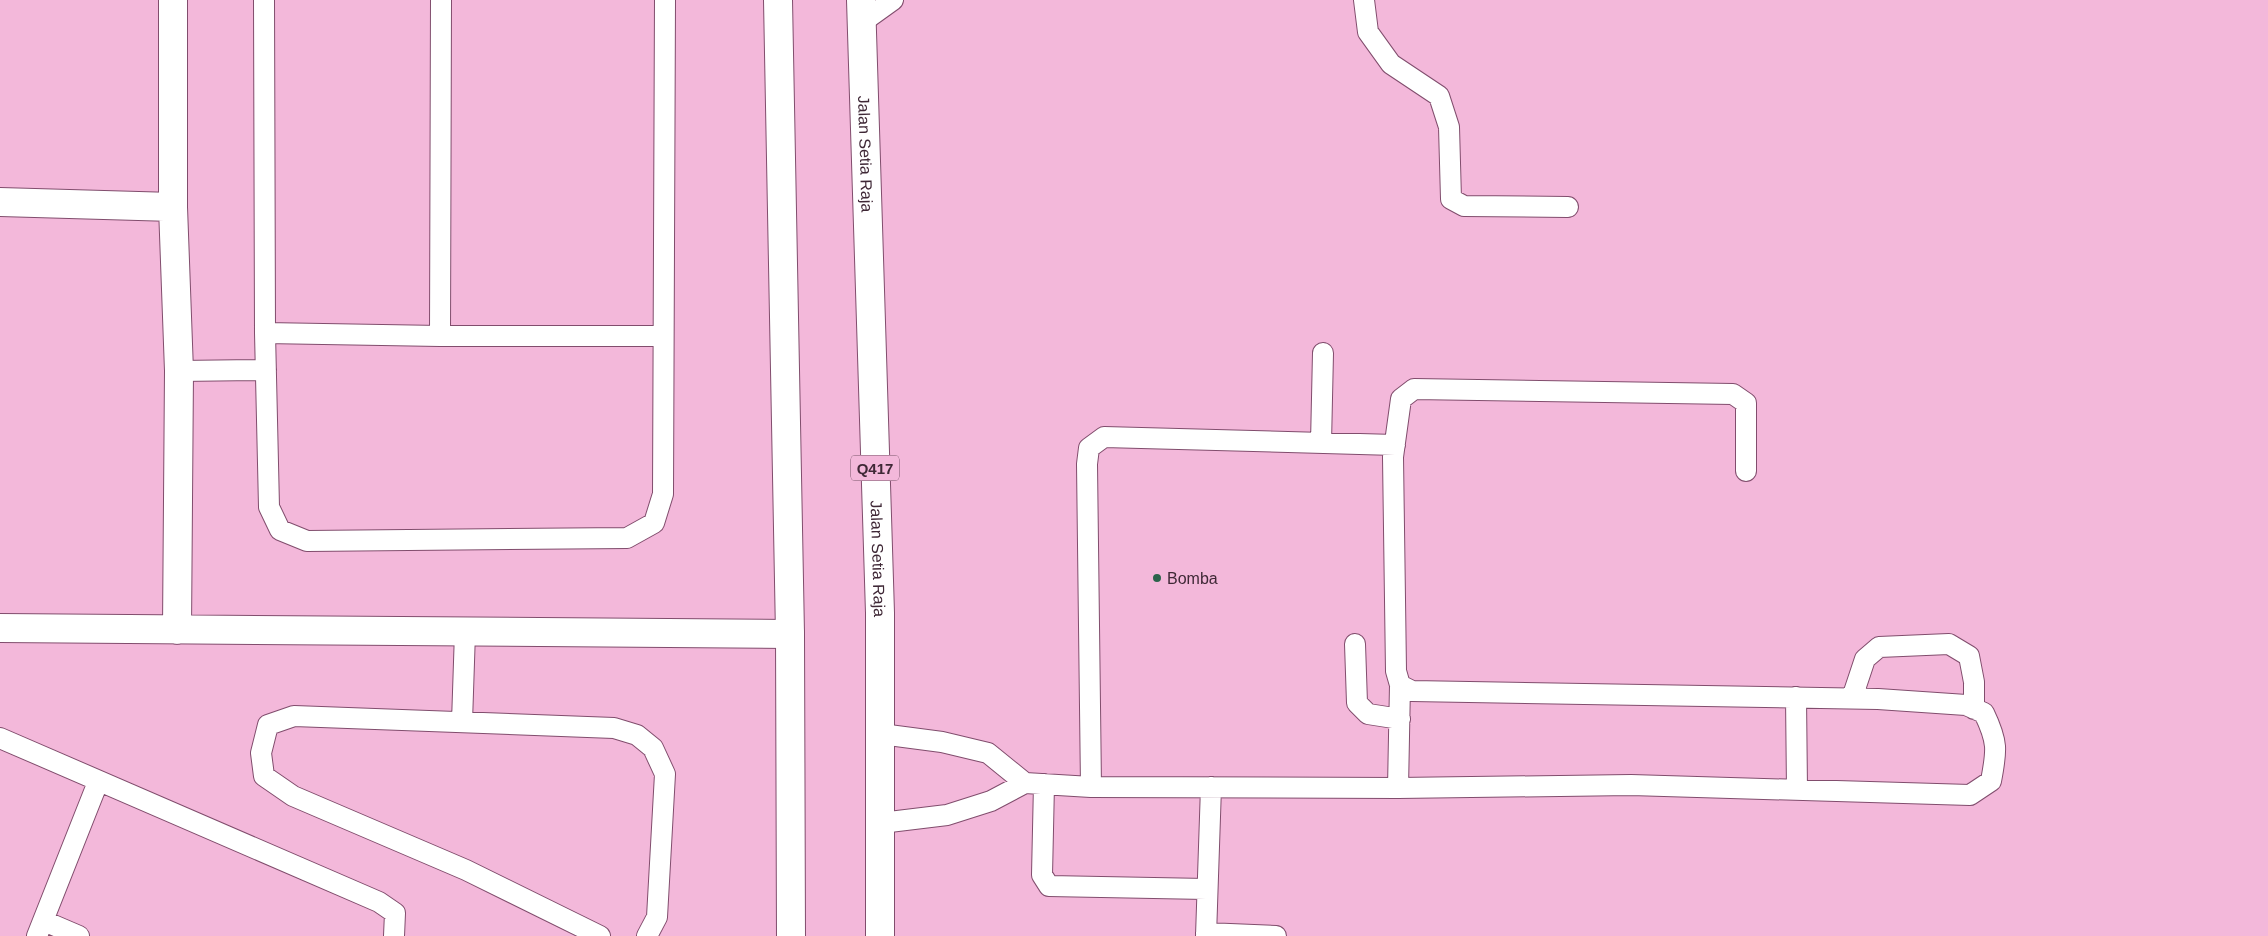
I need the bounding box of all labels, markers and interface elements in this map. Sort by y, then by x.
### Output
street label: Jalan Setia Raja [855,95,876,213]
road number: Q417 [851,456,899,480]
street label: Jalan Setia Raja [868,500,889,617]
place label: Bomba [1167,570,1218,587]
marker: Bomba [1151,572,1163,584]

